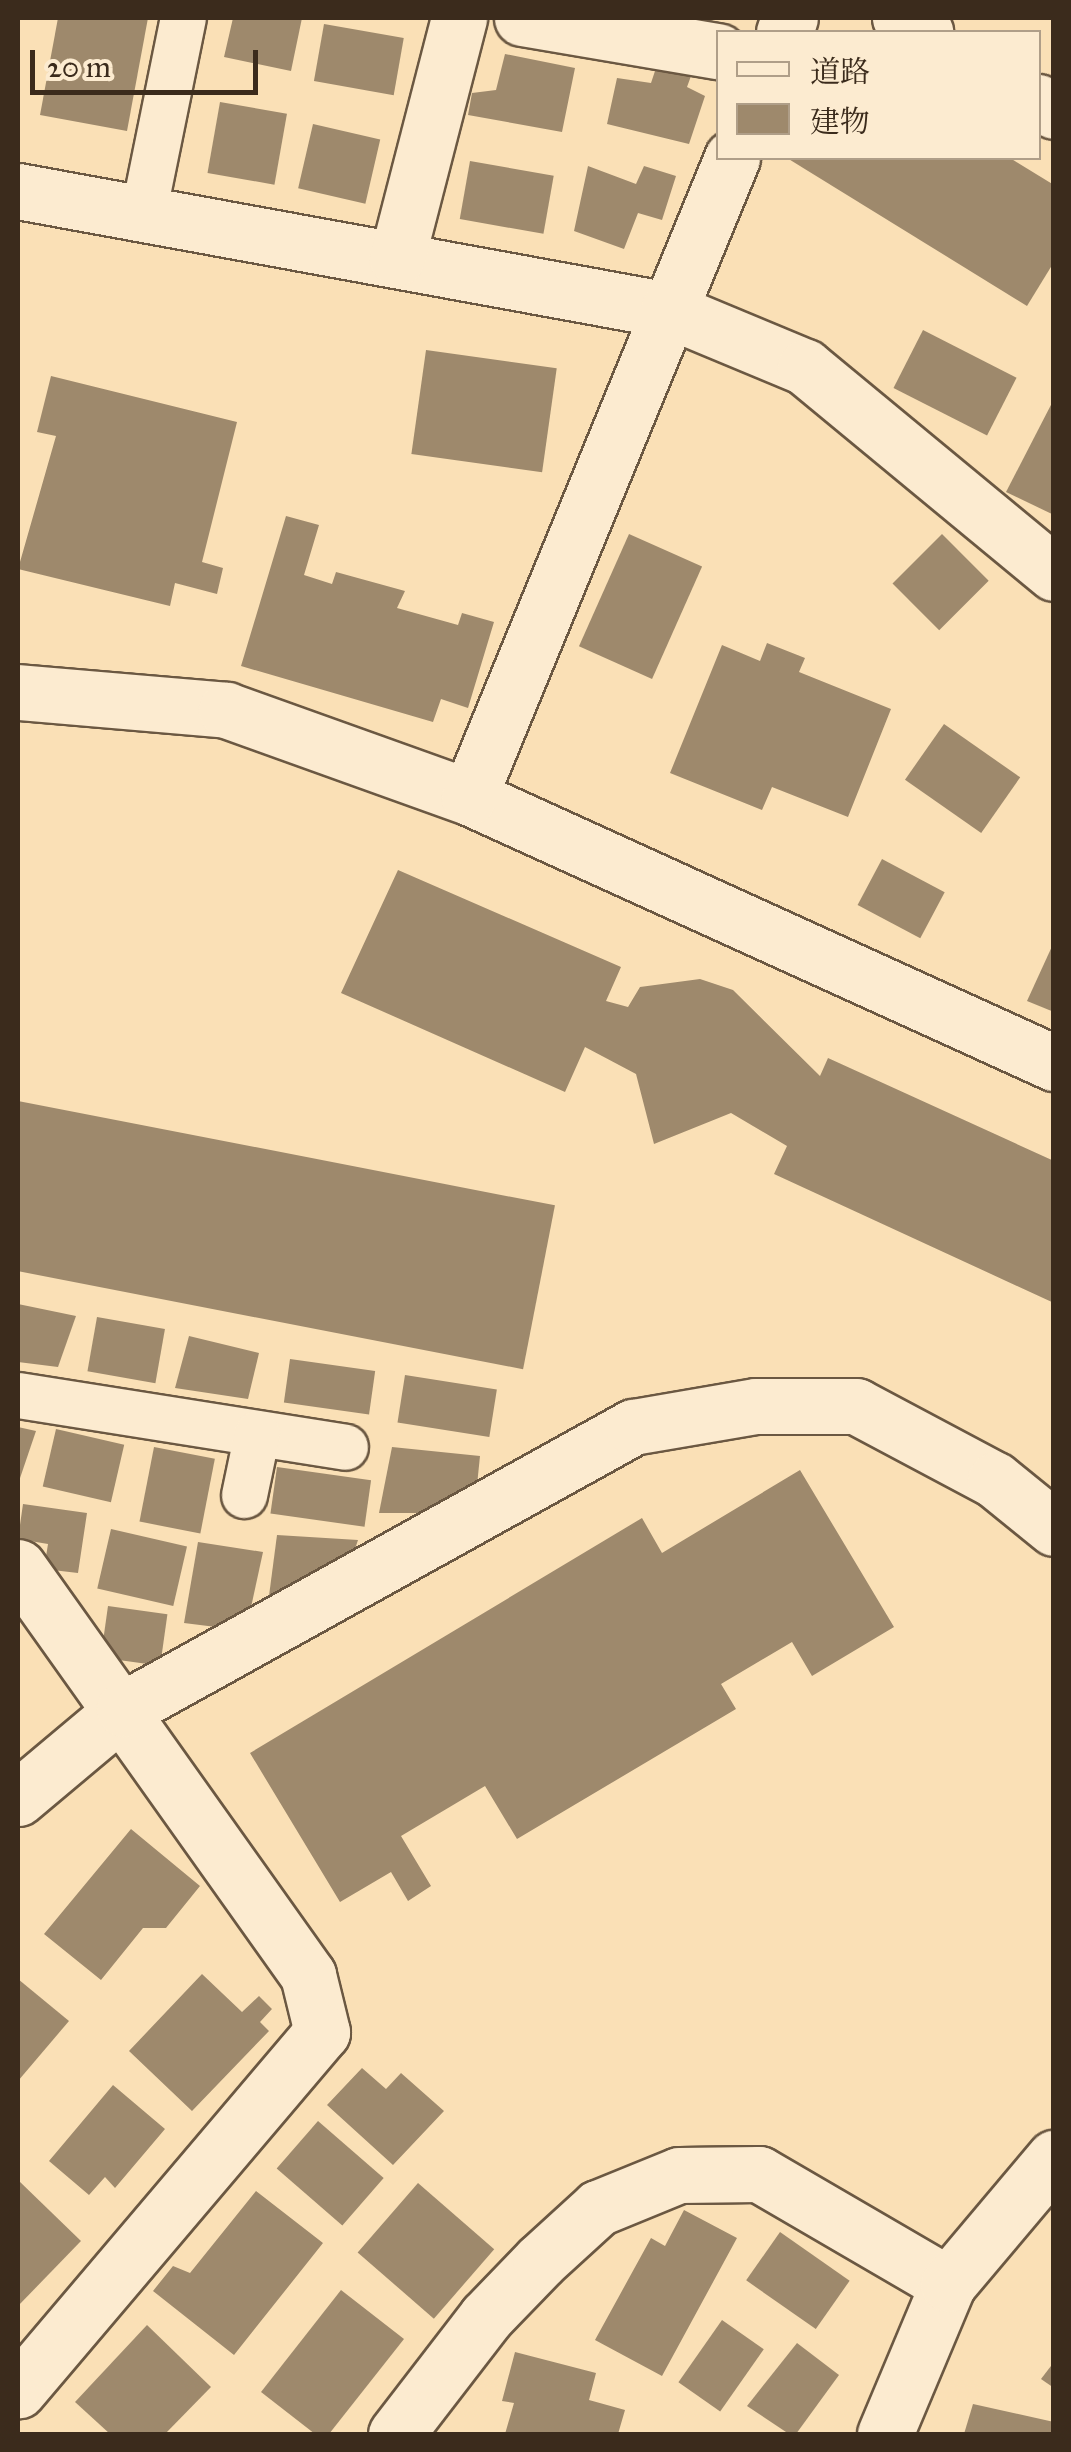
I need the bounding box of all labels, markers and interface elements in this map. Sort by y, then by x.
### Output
scale bar [35,30,262,92]
legend [716,30,1041,160]
text: 20 m [47,49,111,85]
text: 道路 [810,54,870,90]
text: 建物 [810,104,870,140]

